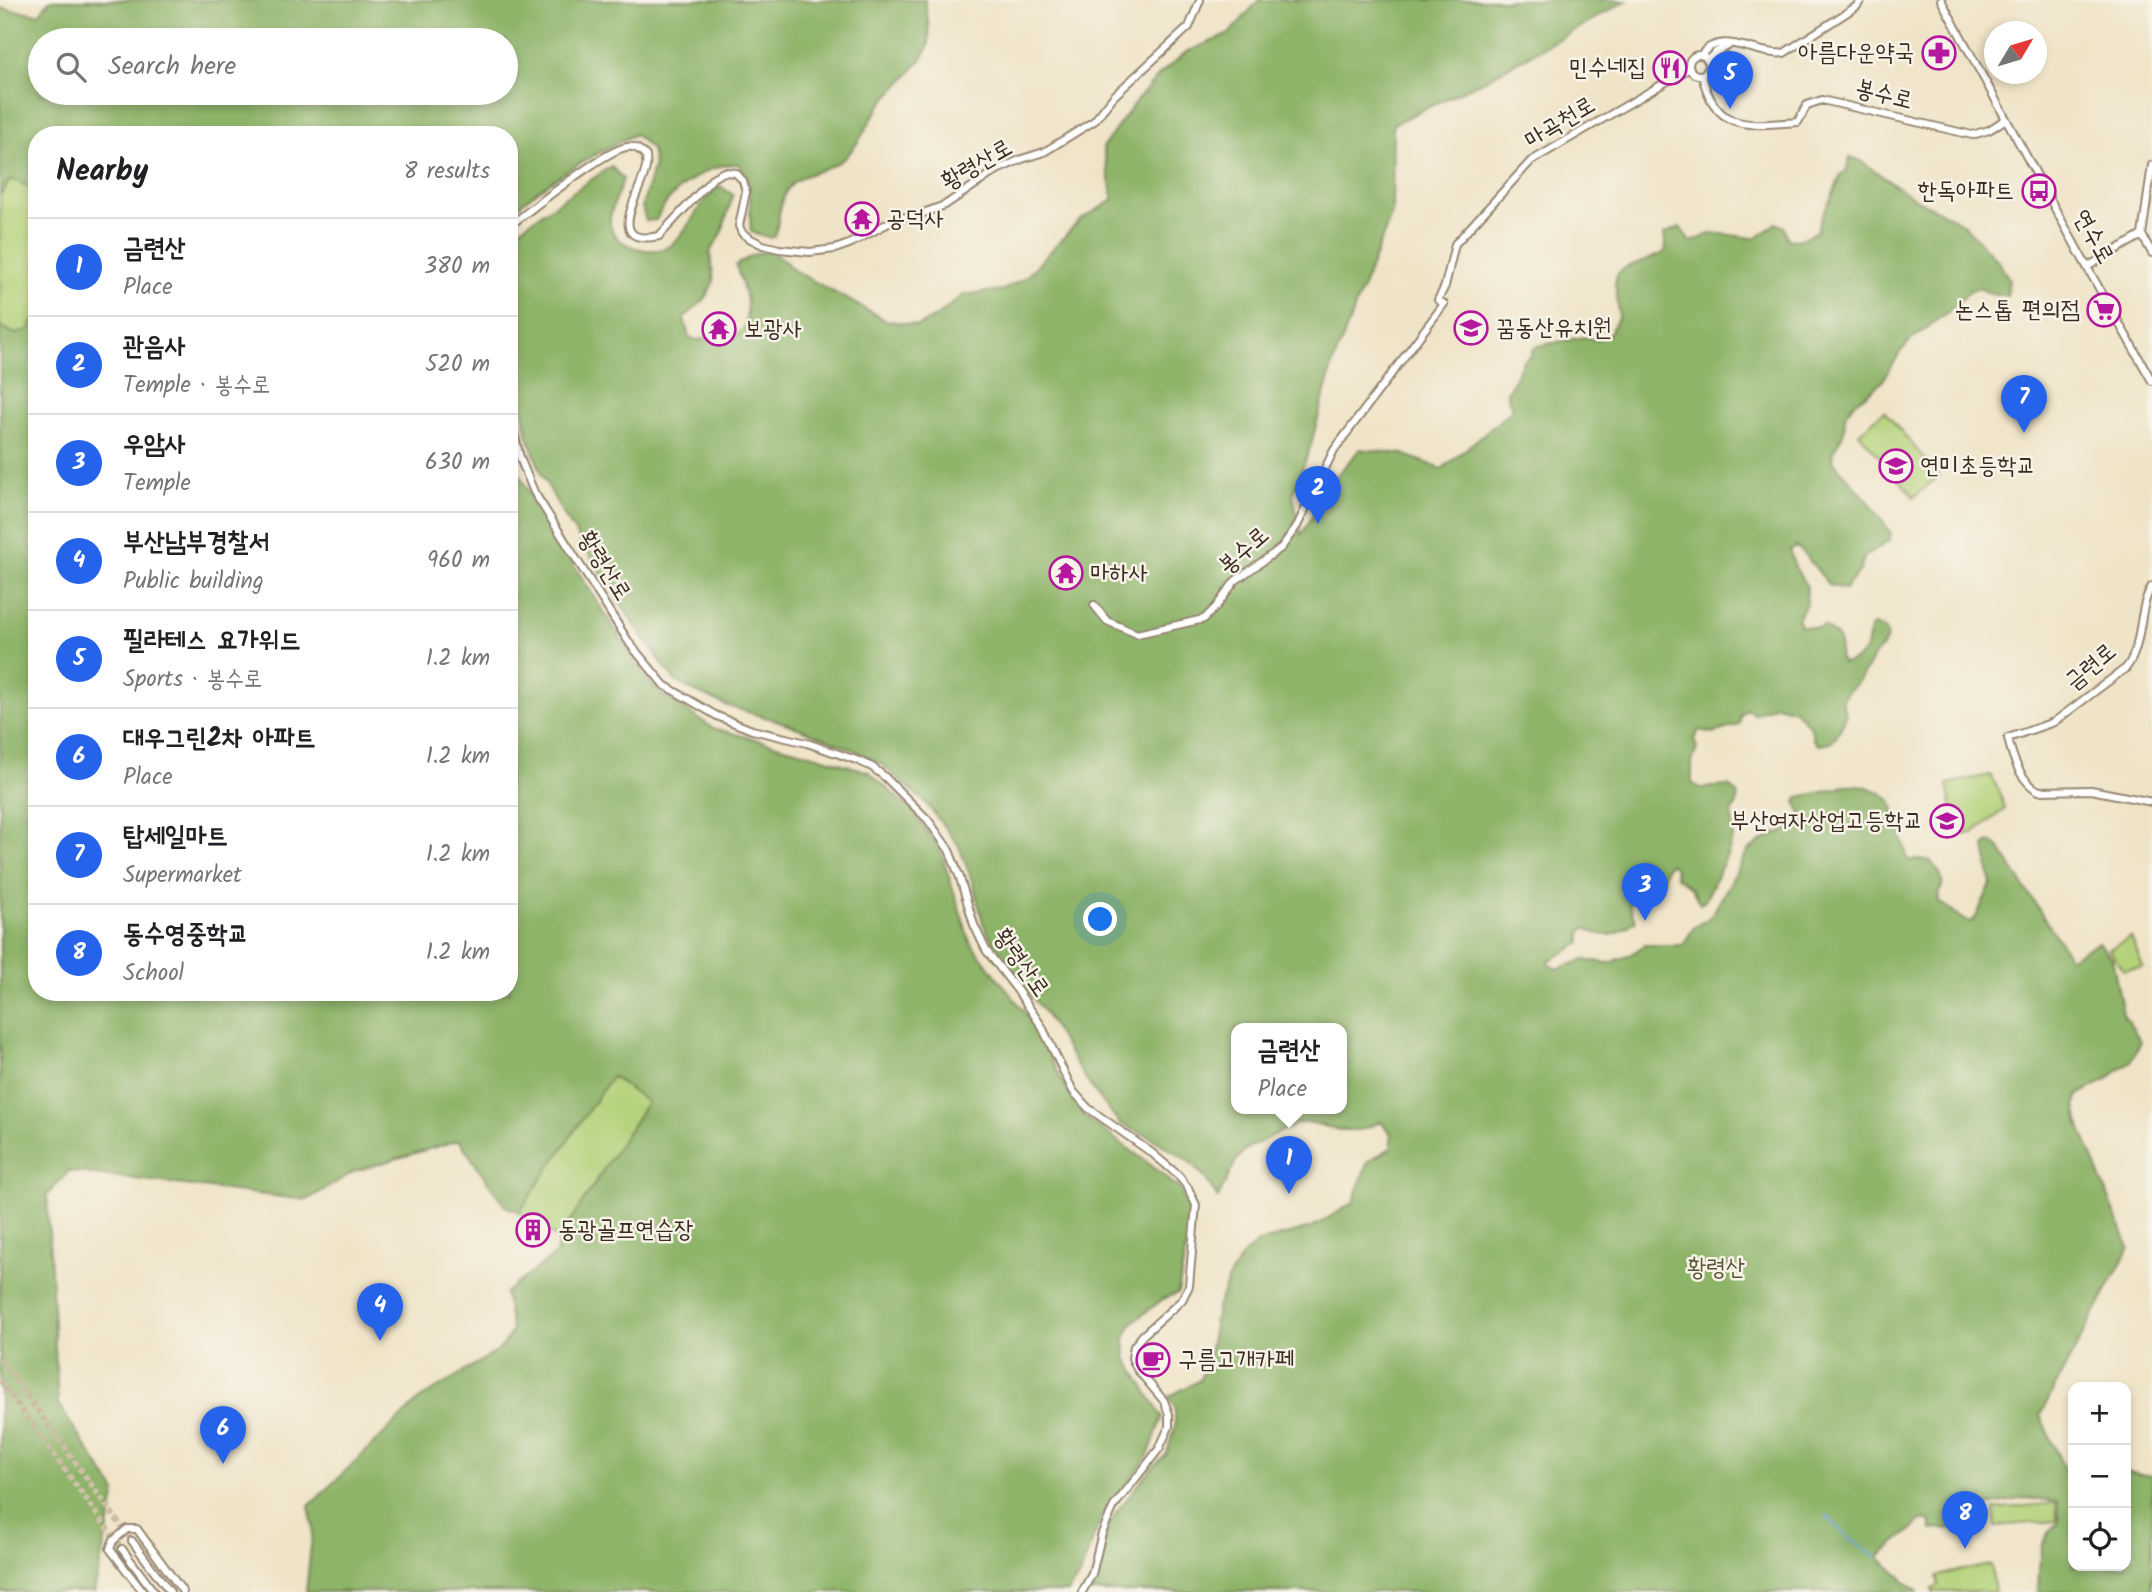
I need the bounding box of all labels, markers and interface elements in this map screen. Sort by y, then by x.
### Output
north arrow [1984,21,2047,84]
search box [28,28,518,105]
place label: 아름다운약국 [1798,34,1914,73]
pharmacy icon: 아름다운약국 [1920,34,1958,72]
text: Search here [108,46,236,88]
icon: search [52,48,90,86]
place label: 민수네집 [1569,49,1646,88]
restaurant icon: 민수네집 [1651,49,1689,87]
pin: 5 [1707,51,1753,109]
street label: 봉수로 [1851,69,1917,121]
street label: 마곡천로 [1517,86,1603,160]
street label: 황령산로 [934,129,1020,201]
text: Nearby [56,148,148,196]
text: 8 results [404,154,490,190]
place label: 한독아파트 [1917,172,2014,211]
bus stop icon: 한독아파트 [2020,172,2058,210]
temple icon: 공덕사 [843,200,881,238]
place label: 공덕사 [886,200,944,239]
street label: 연수로 [2062,202,2124,272]
text: 금련산 [123,228,186,270]
text: 1 [76,249,82,285]
text: 380 m [424,249,490,285]
text: Place [123,270,173,306]
place label: 논스톱 편의점 [1955,291,2080,330]
supermarket icon: 논스톱 편의점 [2085,291,2123,329]
school or university icon: 꿈동산유치원 [1452,309,1490,347]
place label: 꿈동산유치원 [1496,309,1612,348]
temple icon: 보광사 [700,310,738,348]
place label: 보광사 [744,310,802,349]
text: 관음사 [123,326,186,368]
text: 2 [72,347,86,383]
text: 520 m [425,347,490,383]
text: Temple · 봉수로 [123,368,270,404]
pin: 7 [2001,375,2047,433]
text: 우암사 [123,424,186,466]
text: 3 [73,445,85,481]
text: 630 m [425,445,490,481]
school or university icon: 연미초등학교 [1877,447,1915,485]
place label: 연미초등학교 [1920,447,2036,486]
text: Temple [123,466,191,502]
pin: 2 [1295,466,1341,524]
street label: 봉수로 [1209,517,1279,585]
text: 부산남부경찰서 [123,522,269,564]
street label: 황령산로 [567,523,641,609]
text: 4 [73,543,85,579]
text: 960 m [427,543,490,579]
temple icon: 마하사 [1047,554,1085,592]
place label: 마하사 [1090,554,1148,593]
text: Public building [123,564,264,600]
text: 필라테스 요가위드 [123,620,300,662]
street label: 금련로 [2056,633,2126,701]
text: 5 [73,641,85,677]
text: 1.2 km [426,641,490,677]
text: Sports · 봉수로 [123,662,262,698]
text: 대우그린2차 아파트 [123,718,316,760]
text: 6 [73,739,85,775]
text: 1.2 km [426,739,490,775]
text: Place [123,760,173,796]
place label: 부산여자상업고등학교 [1730,802,1923,841]
school or university icon: 부산여자상업고등학교 [1928,802,1966,840]
text: 탑세일마트 [123,816,228,858]
text: 7 [74,837,84,873]
text: 1.2 km [426,837,490,873]
text: Supermarket [123,858,242,894]
pin: 3 [1622,863,1668,921]
your location [1083,902,1117,936]
text: 동수영중학교 [123,914,249,956]
street label: 황령산로 [983,920,1059,1006]
text: 8 [72,935,86,971]
text: 1.2 km [426,935,490,971]
text: School [123,956,184,992]
popup [1231,1023,1347,1114]
text: 금련산 [1258,1030,1320,1072]
text: Place [1258,1072,1307,1108]
pin: 1 [1266,1136,1312,1194]
building icon: 동광골프연습장 [514,1211,552,1249]
place label: 동광골프연습장 [558,1211,693,1250]
park label: 황령산 [1687,1249,1745,1288]
pin: 4 [357,1283,403,1341]
cafe icon: 구름고개카페 [1134,1341,1172,1379]
place label: 구름고개카페 [1178,1341,1294,1380]
map controls [2068,1382,2131,1571]
button: + [2068,1382,2131,1445]
pin: 6 [200,1406,246,1464]
button: − [2068,1445,2131,1508]
pin: 8 [1942,1491,1988,1549]
button: locate [2068,1508,2131,1571]

